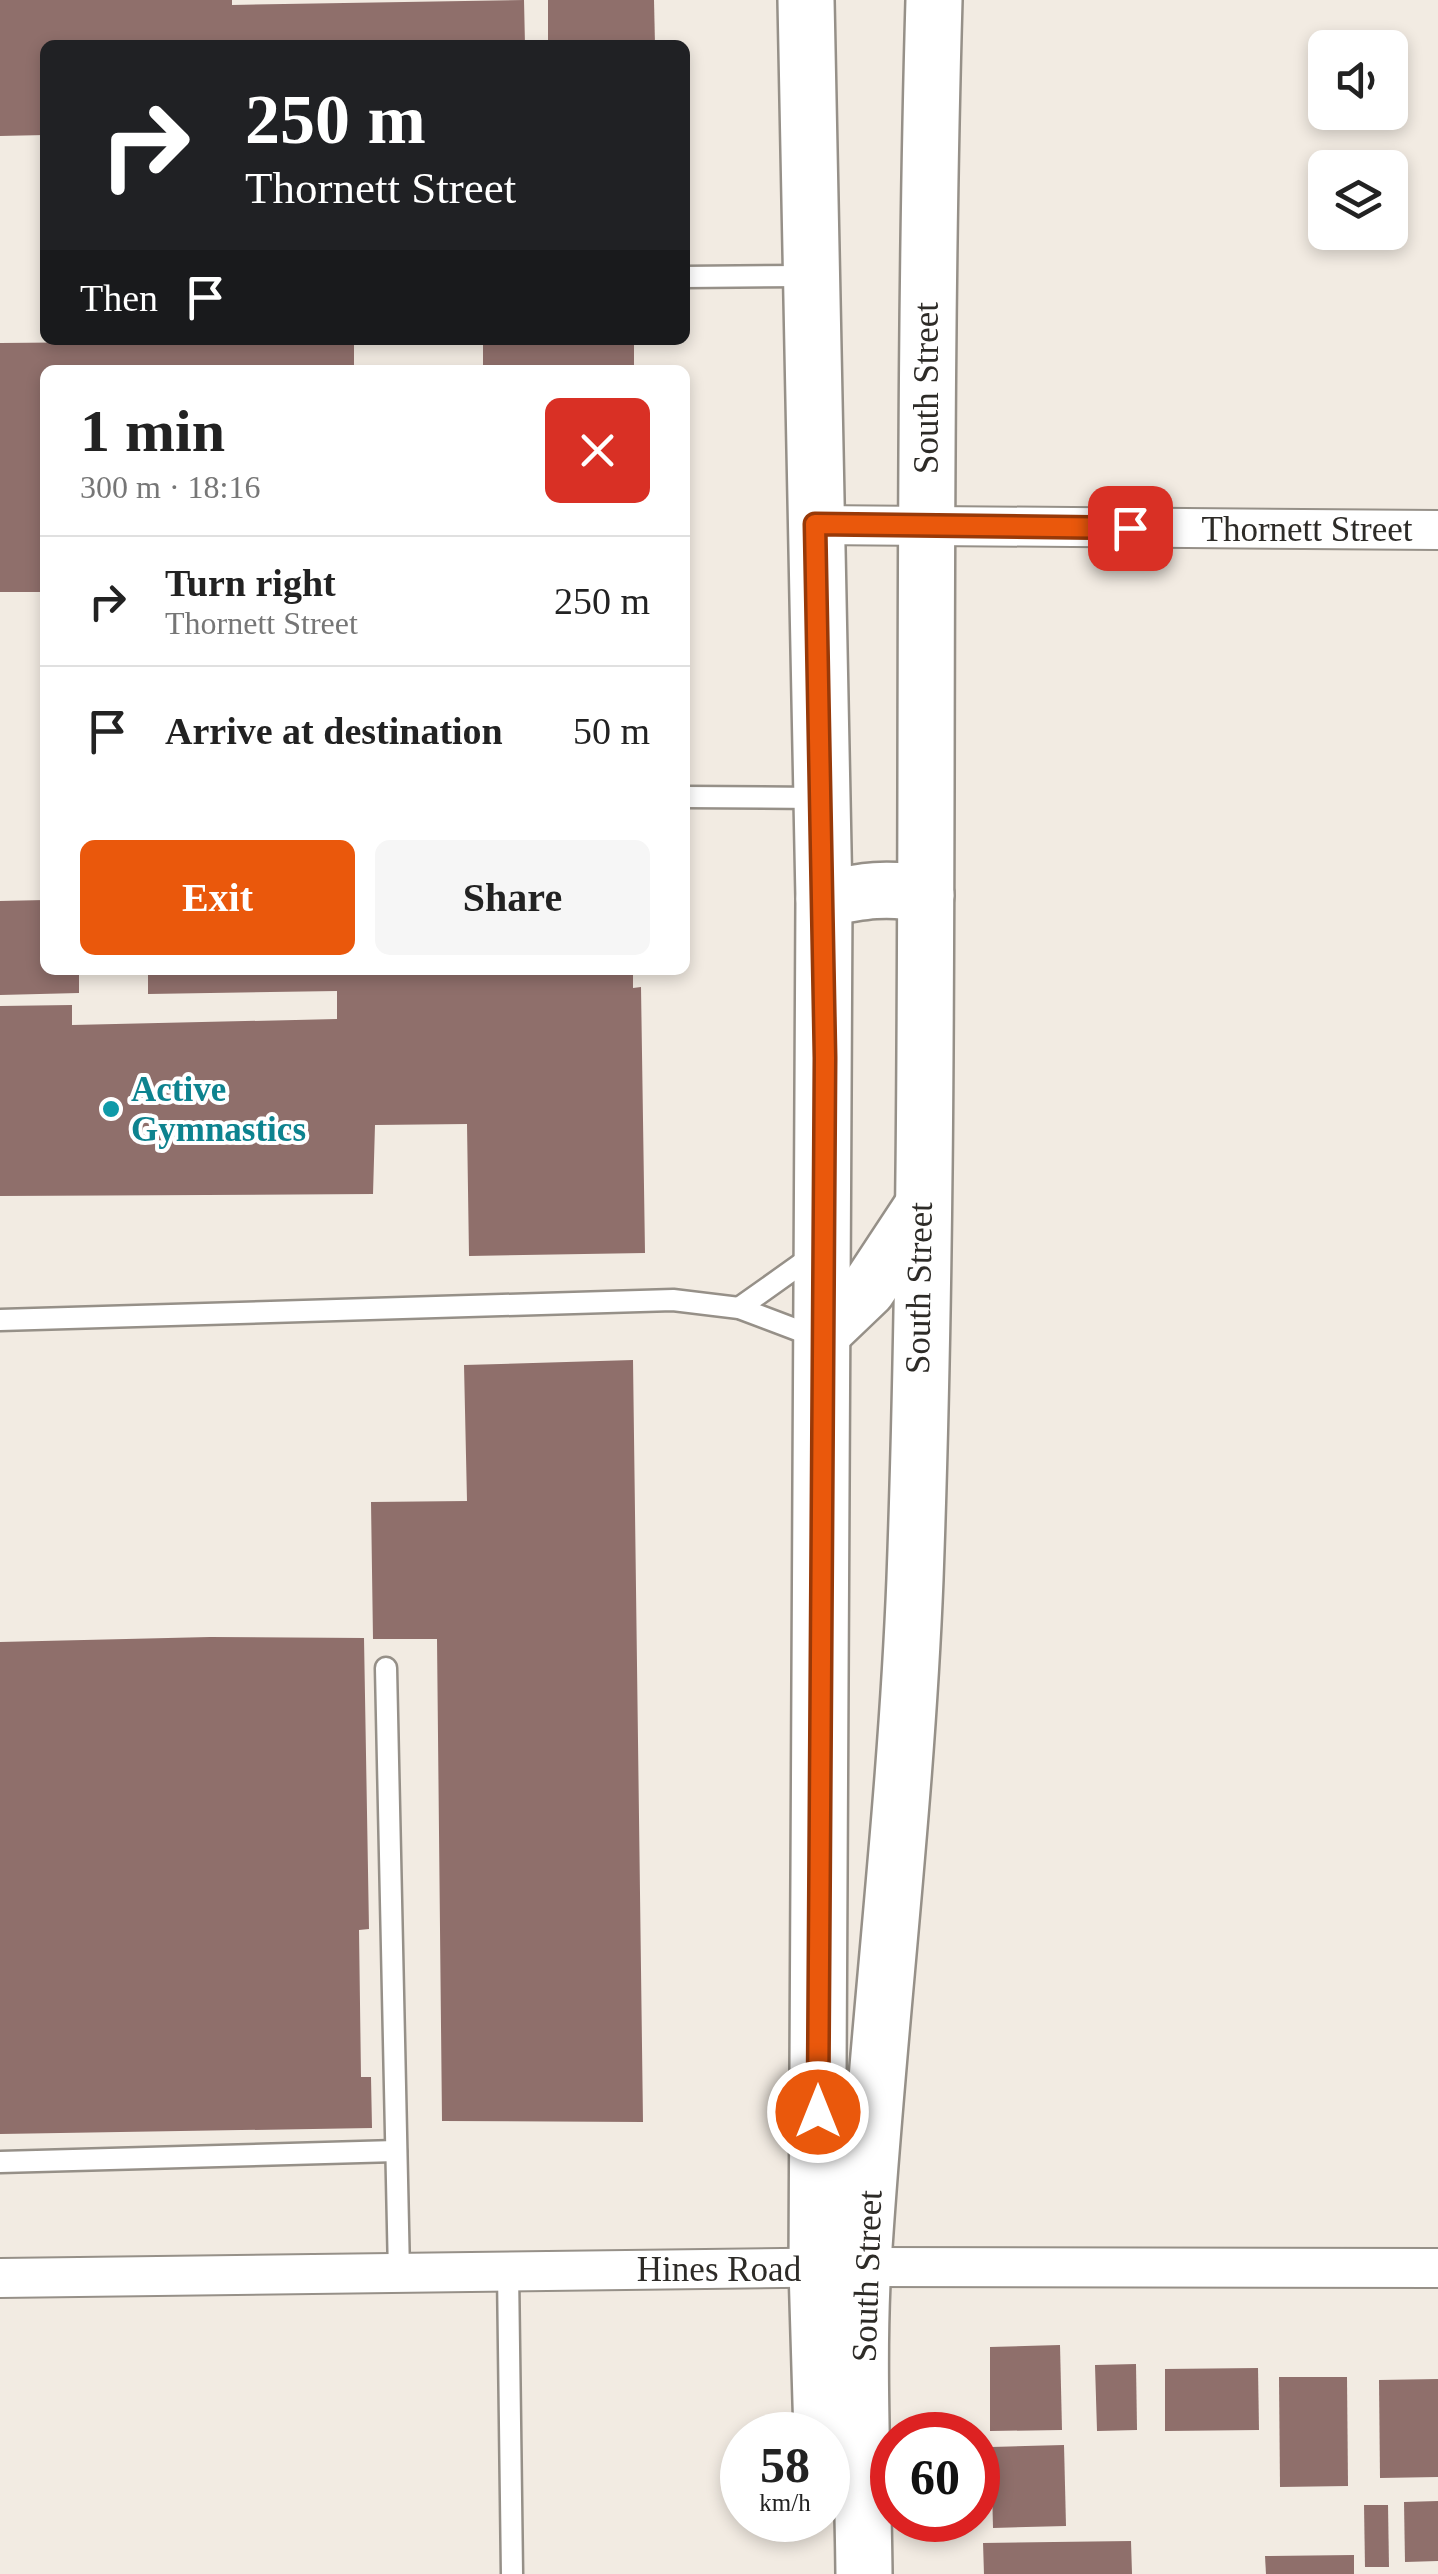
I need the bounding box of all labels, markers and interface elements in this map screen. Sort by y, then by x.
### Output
map controls [1308,30,1408,250]
button: sound [1308,30,1408,130]
icon: right [80,80,210,210]
text: 250 m [245,81,426,158]
button: layers [1308,150,1408,250]
text: Thornett Street [245,163,516,213]
icon: arrive [178,270,233,325]
text: Then [80,277,158,319]
street label: South Street [907,302,946,474]
text: 1 min [80,398,225,464]
button: close [545,398,650,503]
text: 300 m · 18:16 [80,469,260,505]
pin [1088,486,1173,571]
icon: arrive [1103,501,1158,556]
street label: Thornett Street [1202,510,1413,549]
text: Turn right [165,562,336,604]
icon: right [80,574,135,629]
text: 250 m [554,580,650,622]
text: Thornett Street [165,605,358,641]
icon: arrive [80,704,135,759]
text: Arrive at destination [165,710,503,752]
text: 50 m [573,710,650,752]
button: Exit [80,840,355,955]
button: Share [375,840,650,955]
place label: Active Gymnastics [131,1070,306,1149]
marker: Active Gymnastics [100,1098,122,1120]
street label: South Street [898,1201,940,1374]
position arrow [766,2060,870,2164]
street label: South Street [845,2189,890,2363]
street label: Hines Road [637,2250,802,2289]
speed limit sign: 60 [870,2412,1000,2542]
text: 58 [760,2437,810,2493]
text: km/h [759,2489,811,2516]

